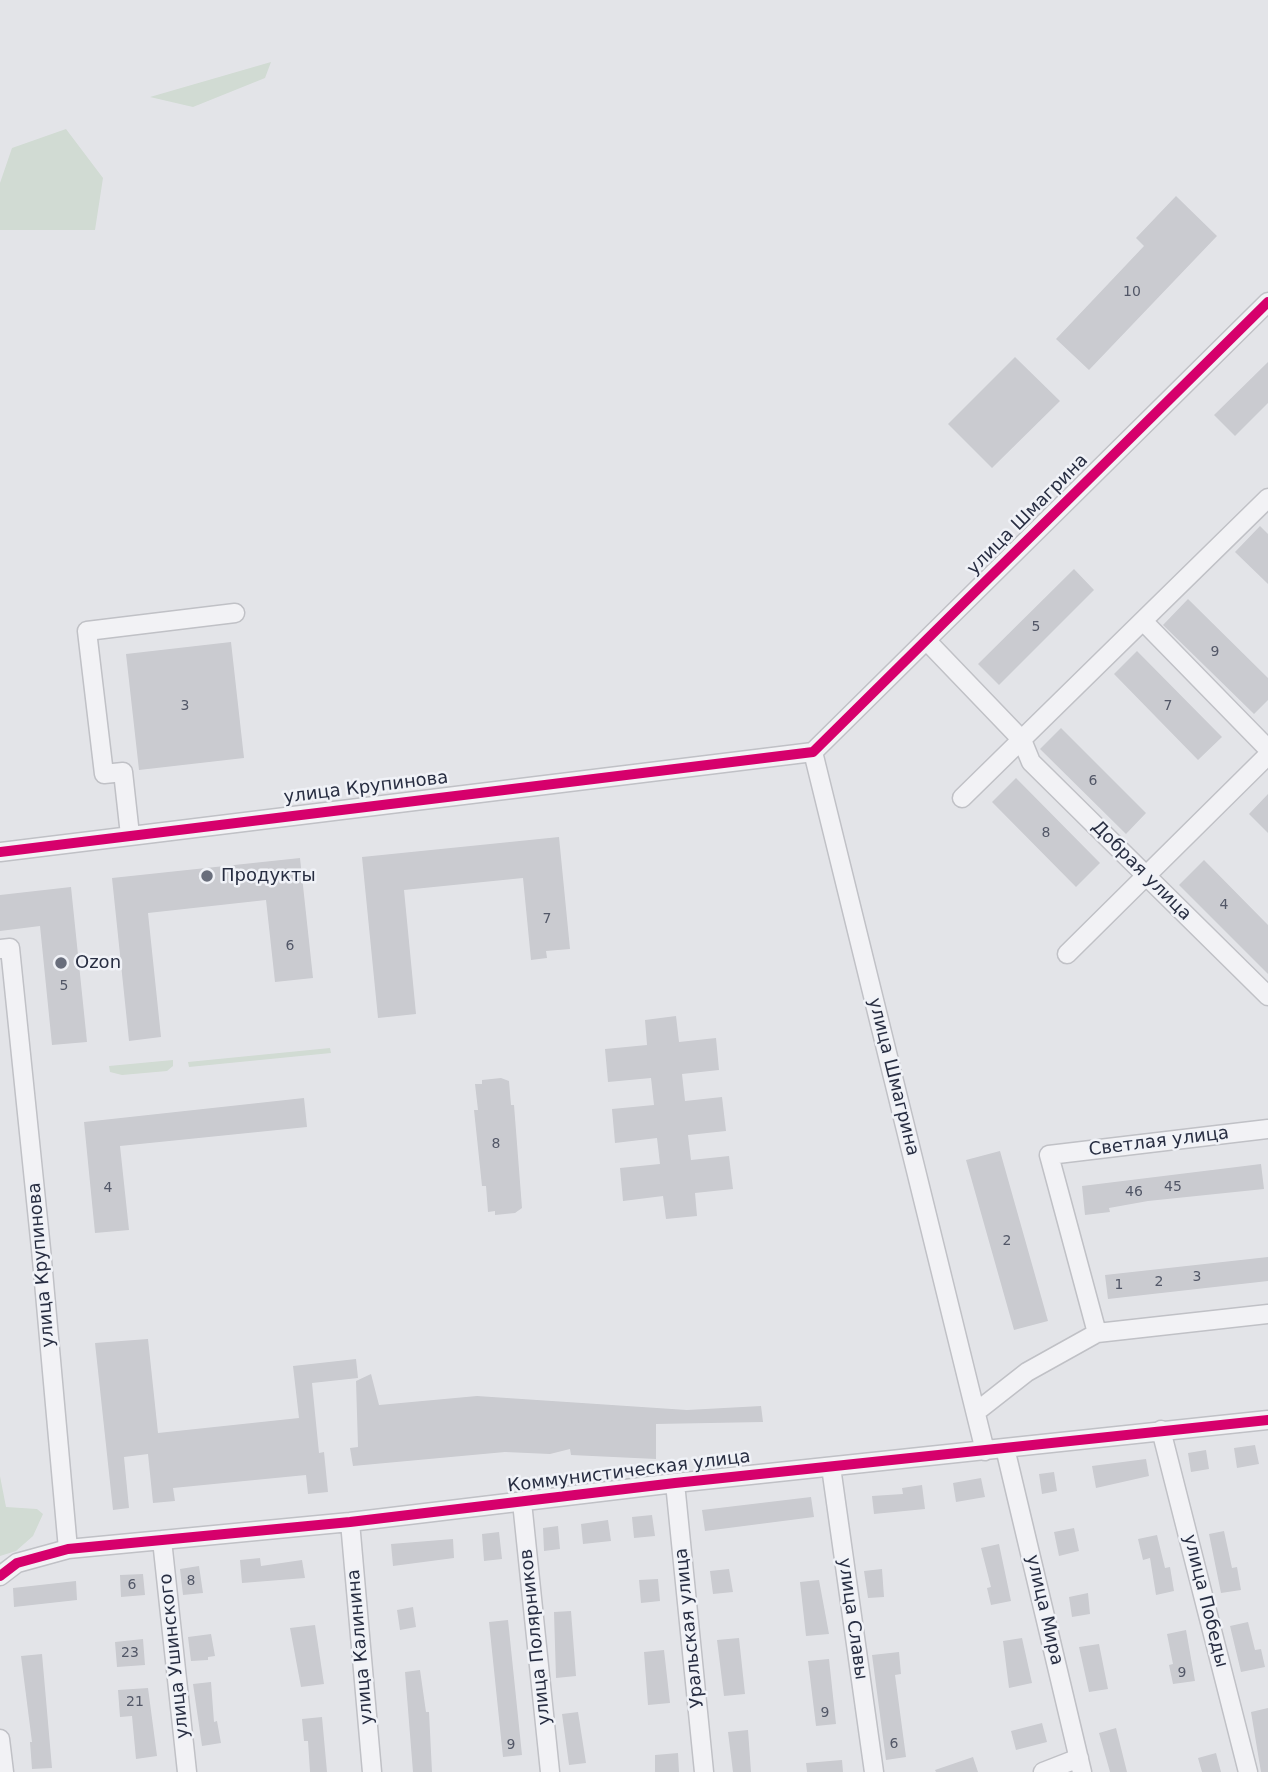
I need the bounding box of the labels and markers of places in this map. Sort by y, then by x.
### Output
place label: Продукты [221,865,316,887]
marker: Продукты [199,868,215,884]
place label: Ozon [75,952,121,974]
marker: Ozon [53,955,69,971]

